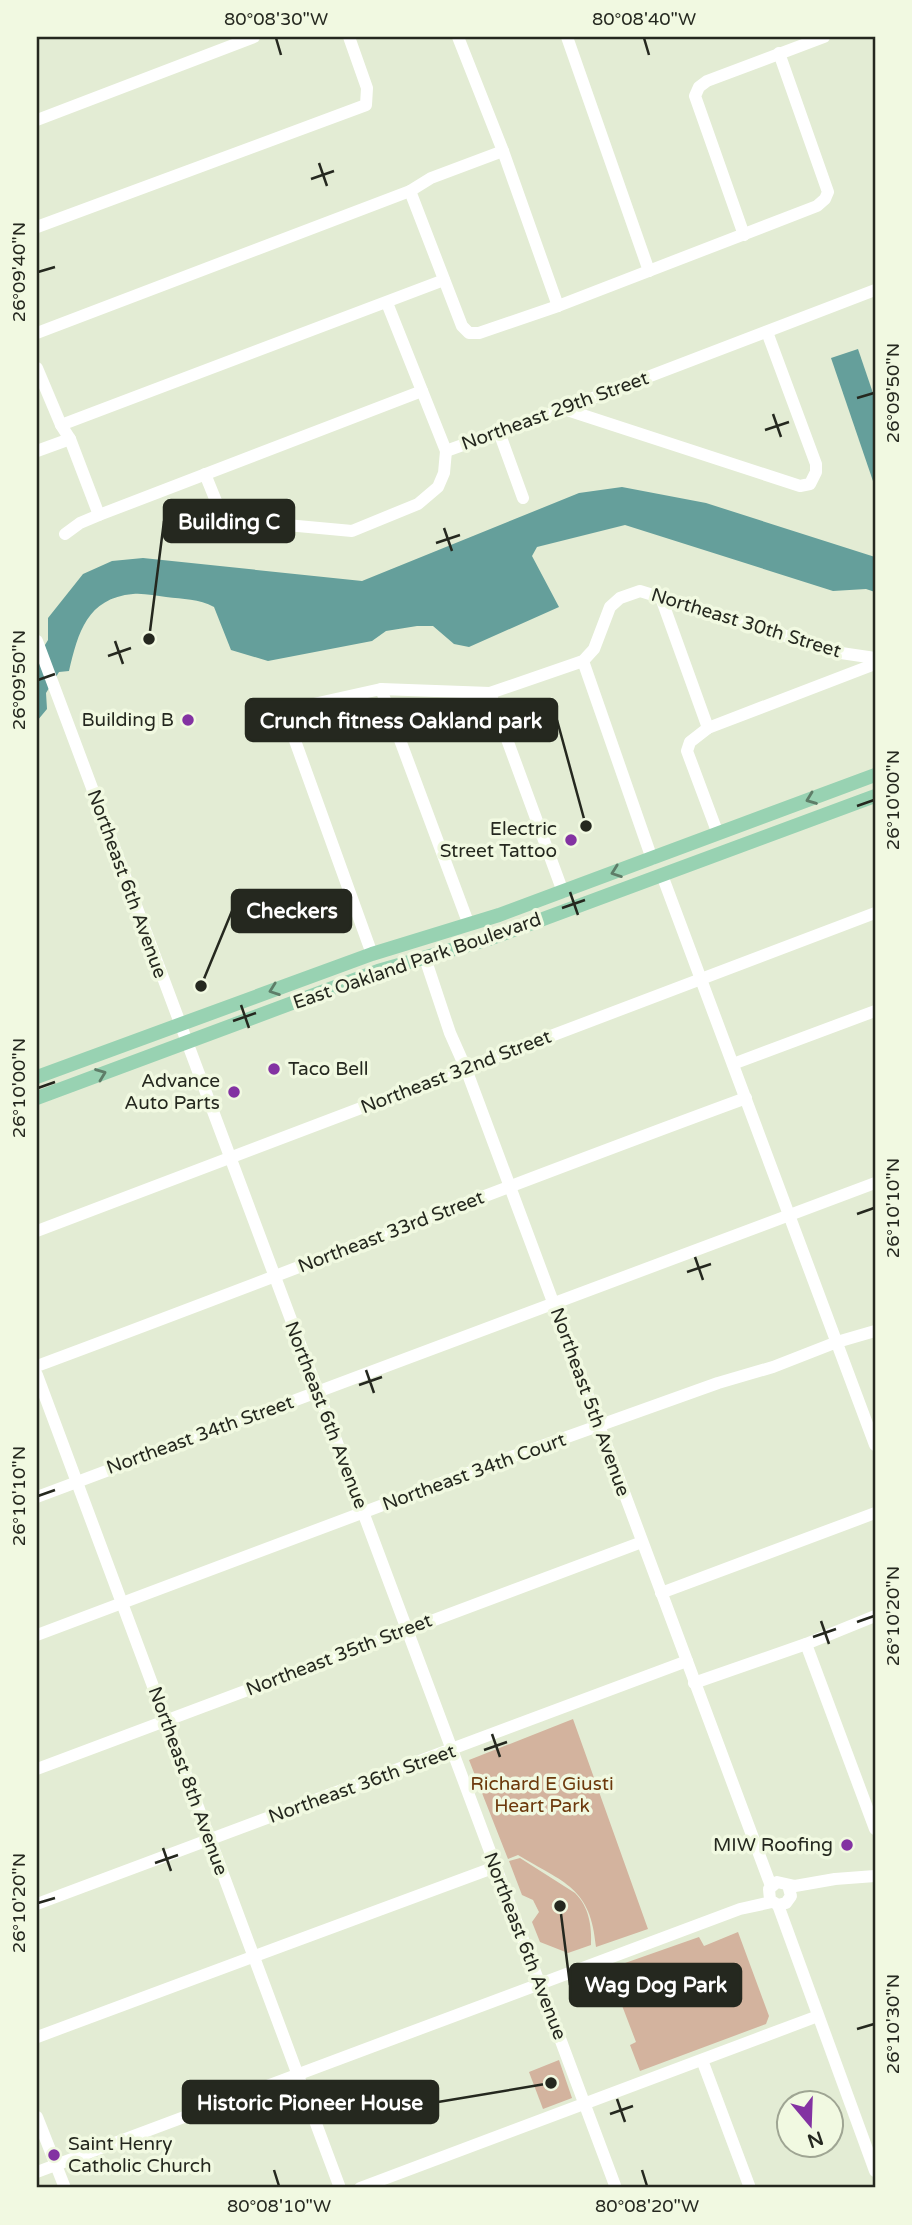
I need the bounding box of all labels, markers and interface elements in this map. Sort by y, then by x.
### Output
text: 80°08'30"W [224,8,328,30]
text: 80°08'40"W [592,8,696,30]
text: 26°09'40"N [8,222,30,322]
text: 26°09'50"N [882,343,904,443]
street label: Northeast 29th Street [459,367,651,455]
callout: Building C [164,500,294,542]
text: Building C [178,510,281,535]
street label: Northeast 30th Street [648,584,844,662]
text: 26°09'50"N [8,630,30,730]
callout: Crunch fitness Oakland park [246,699,557,741]
place label: Building B [82,709,174,731]
text: Crunch fitness Oakland park [260,709,543,734]
marker: Building B [180,712,196,728]
text: 26°10'00"N [882,750,904,850]
street label: Northeast 6th Avenue [83,787,171,981]
one-way arrow [806,791,818,805]
place label: Electric Street Tattoo [440,818,557,862]
marker: Electric Street Tattoo [563,832,579,848]
one-way arrow [610,864,622,878]
callout: Checkers [232,890,351,932]
text: Checkers [246,899,338,924]
street label: East Oakland Park Boulevard [290,908,544,1014]
one-way arrow [268,981,280,995]
street label: Northeast 32nd Street [358,1026,554,1118]
text: 26°10'00"N [8,1038,30,1138]
place label: Taco Bell [288,1058,369,1080]
marker: Taco Bell [266,1061,282,1077]
one-way arrow [94,1069,106,1083]
place label: Advance Auto Parts [124,1070,220,1114]
marker: Advance Auto Parts [226,1084,242,1100]
text: 26°10'10"N [882,1158,904,1258]
street label: Northeast 33rd Street [295,1186,487,1278]
street label: Northeast 5th Avenue [546,1305,634,1499]
street label: Northeast 6th Avenue [280,1318,372,1512]
street label: Northeast 34th Street [104,1391,296,1479]
street label: Northeast 34th Court [379,1429,569,1515]
text: 26°10'10"N [8,1446,30,1546]
text: 26°10'20"N [882,1566,904,1666]
street label: Northeast 35th Street [243,1609,435,1701]
street label: Northeast 8th Avenue [144,1684,232,1878]
street label: Northeast 36th Street [266,1740,458,1828]
park label: Richard E Giusti Heart Park [470,1773,614,1817]
place label: MIW Roofing [713,1834,833,1856]
marker: MIW Roofing [839,1837,855,1853]
street label: Northeast 6th Avenue [479,1849,571,2043]
text: 26°10'20"N [8,1853,30,1953]
callout: Wag Dog Park [570,1964,741,2006]
text: Wag Dog Park [585,1973,728,1998]
text: 26°10'30"N [882,1974,904,2074]
callout: Historic Pioneer House [183,2081,438,2123]
north arrow [776,2088,846,2158]
text: Historic Pioneer House [197,2091,423,2116]
text: N [804,2126,826,2152]
place label: Saint Henry Catholic Church [68,2133,212,2177]
marker: Saint Henry Catholic Church [46,2147,62,2163]
text: 80°08'10"W [227,2195,331,2217]
text: 80°08'20"W [595,2195,699,2217]

